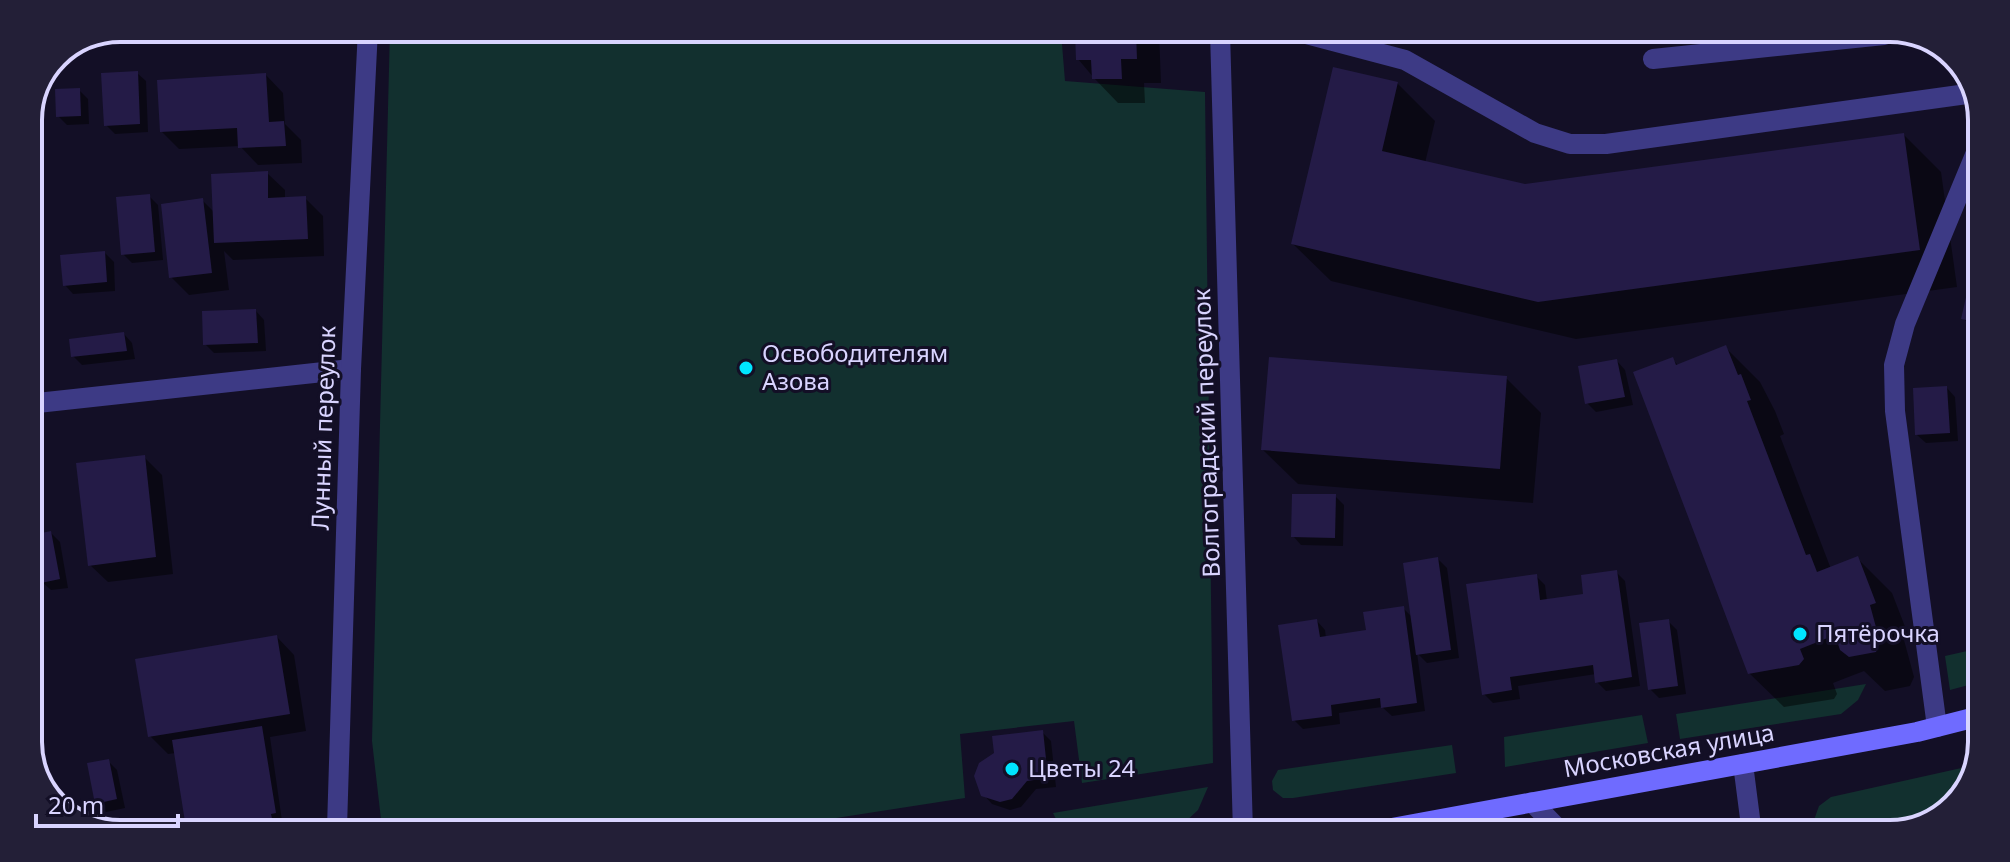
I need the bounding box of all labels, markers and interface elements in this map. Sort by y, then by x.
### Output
street label: Волгоградский переулок [1184,288,1227,578]
street label: Лунный переулок [302,325,343,531]
place label: Освободителям Азова [762,336,948,397]
marker: Освободителям Азова [737,359,755,377]
place label: Пятёрочка [1816,616,1940,649]
marker: Пятёрочка [1791,625,1809,643]
street label: Московская улица [1561,715,1777,784]
place label: Цветы 24 [1028,751,1136,784]
marker: Цветы 24 [1003,760,1021,778]
scale bar [36,778,178,828]
text: 20 m [48,788,104,821]

